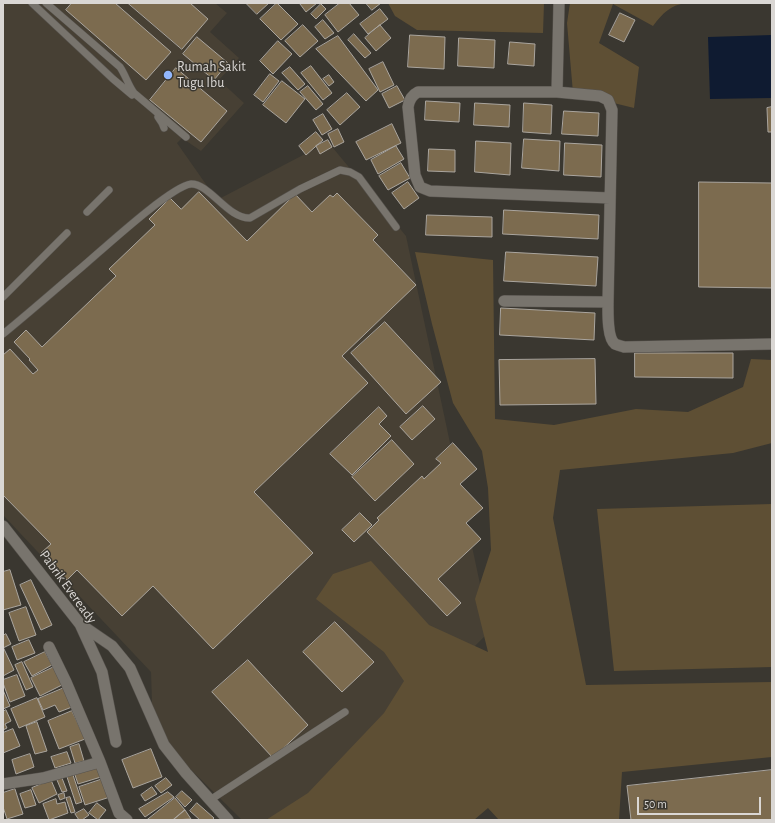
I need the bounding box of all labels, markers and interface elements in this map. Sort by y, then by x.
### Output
place label: Rumah Sakit Tugu Ibu [177,59,246,92]
marker: Rumah Sakit Tugu Ibu [162,69,174,81]
street label: Pabrik Eveready [36,547,100,627]
scale bar [639,789,763,815]
text: 50 m [644,798,667,810]

